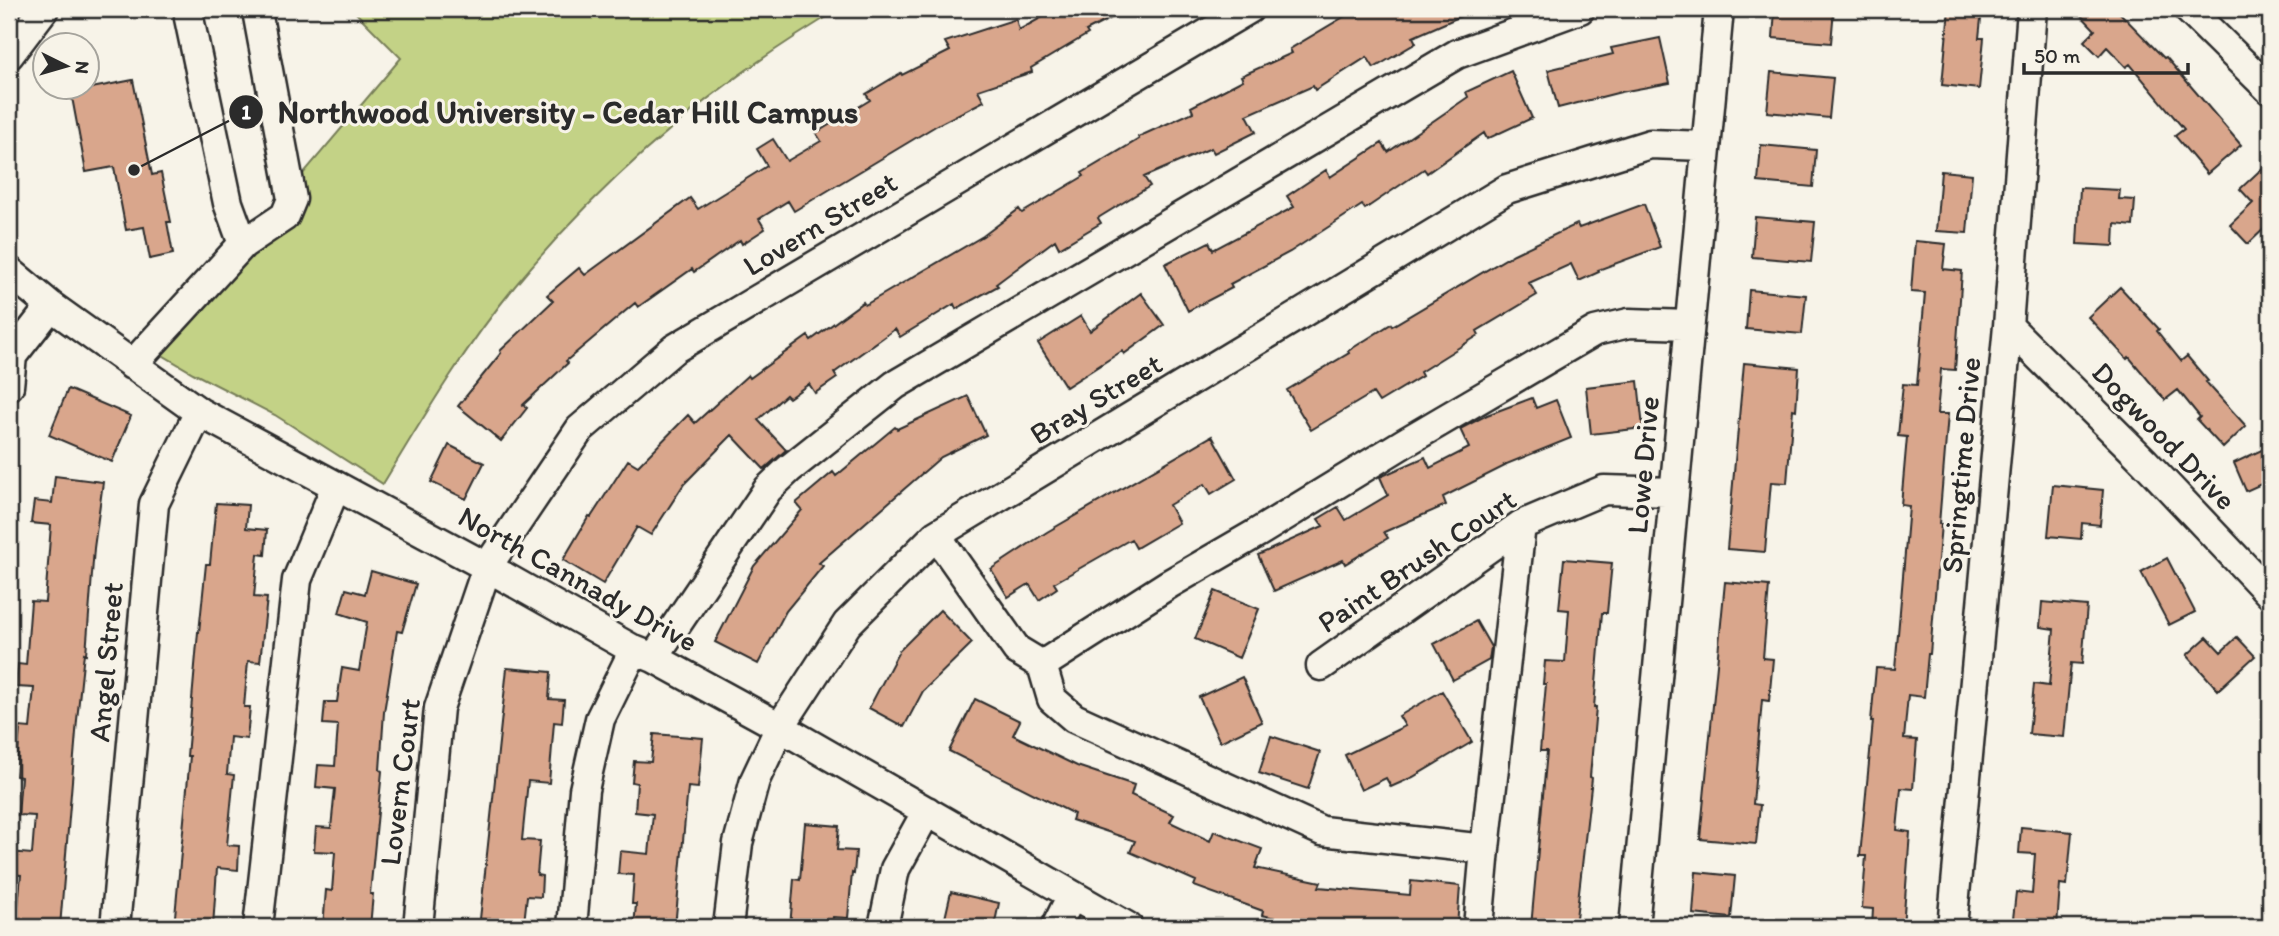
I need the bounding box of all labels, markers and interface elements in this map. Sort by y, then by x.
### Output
north arrow [32,32,102,102]
scale bar [2024,32,2188,76]
text: 50 m [2034,43,2081,68]
text: N [70,60,94,75]
callout: Northwood University - Cedar Hill Campus [228,85,872,138]
text: Northwood University - Cedar Hill Campus [277,93,859,131]
text: 1 [241,99,251,124]
street label: Lovern Street [736,163,903,284]
street label: Bray Street [1023,345,1169,452]
street label: Dogwood Drive [2084,354,2244,518]
street label: Springtime Drive [1933,355,1988,575]
street label: Lowe Drive [1618,395,1667,535]
street label: Paint Brush Court [1310,480,1523,641]
street label: North Cannady Drive [452,497,704,660]
street label: Angel Street [80,580,131,743]
street label: Lovern Court [371,696,428,868]

